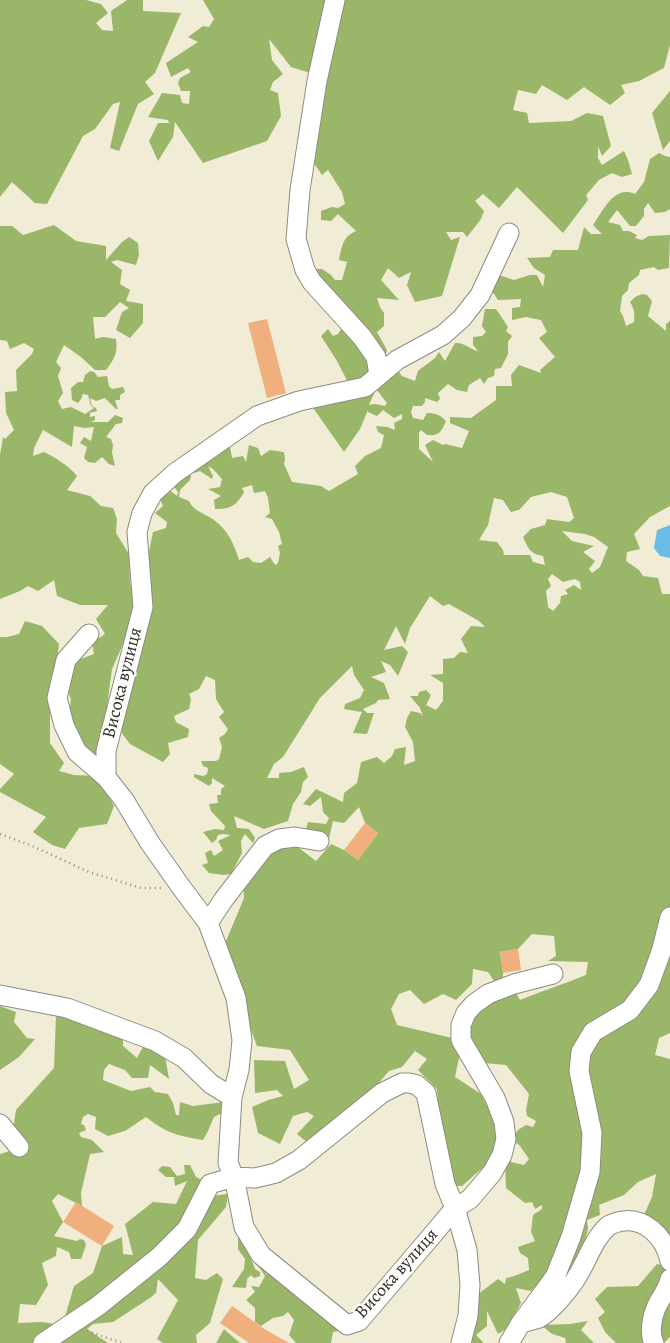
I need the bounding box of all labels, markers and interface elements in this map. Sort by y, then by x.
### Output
street label: Висока вулиця [99,625,147,741]
street label: Висока вулиця [351,1225,443,1323]

